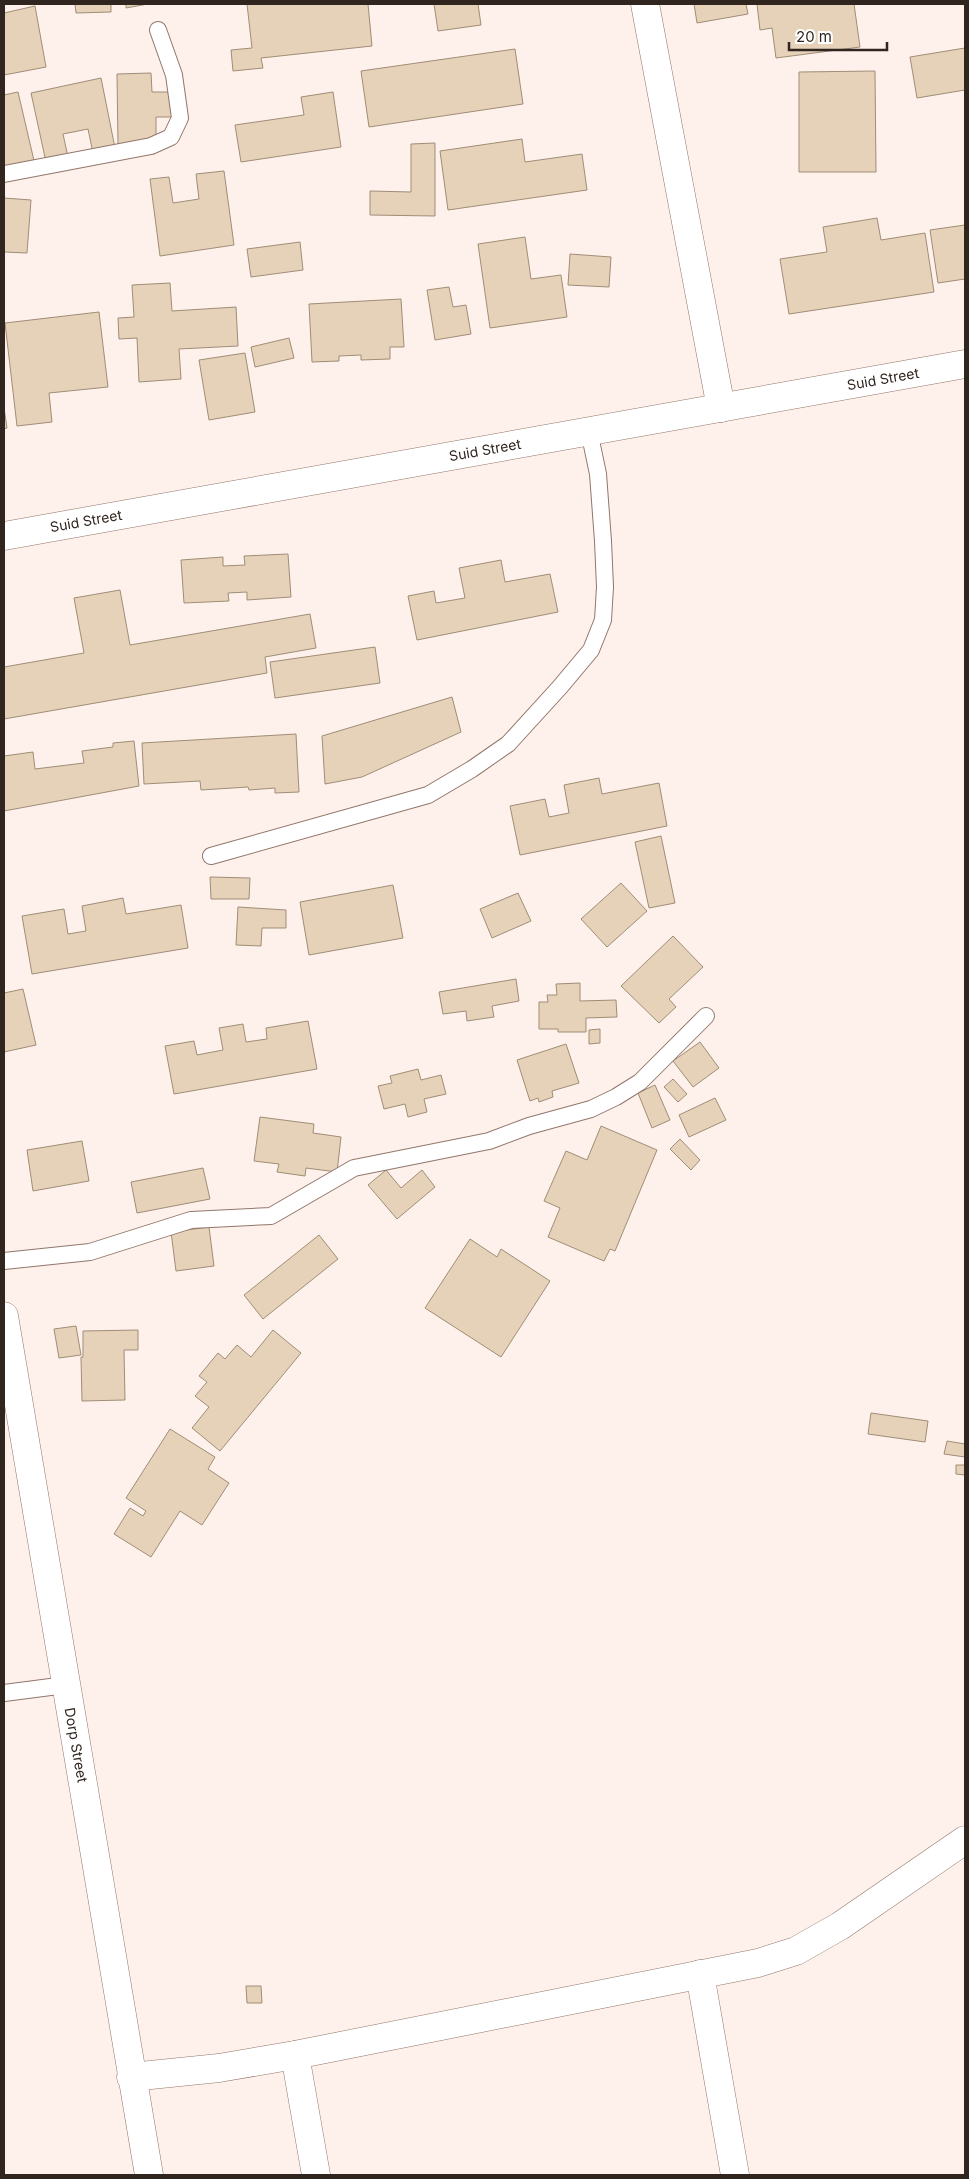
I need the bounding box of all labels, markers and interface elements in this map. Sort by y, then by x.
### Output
scale bar [789,20,886,52]
text: 20 m [796,27,832,46]
street label: Suid Street [846,364,921,393]
street label: Suid Street [448,435,523,464]
street label: Suid Street [49,506,124,535]
street label: Dorp Street [62,1706,92,1784]

